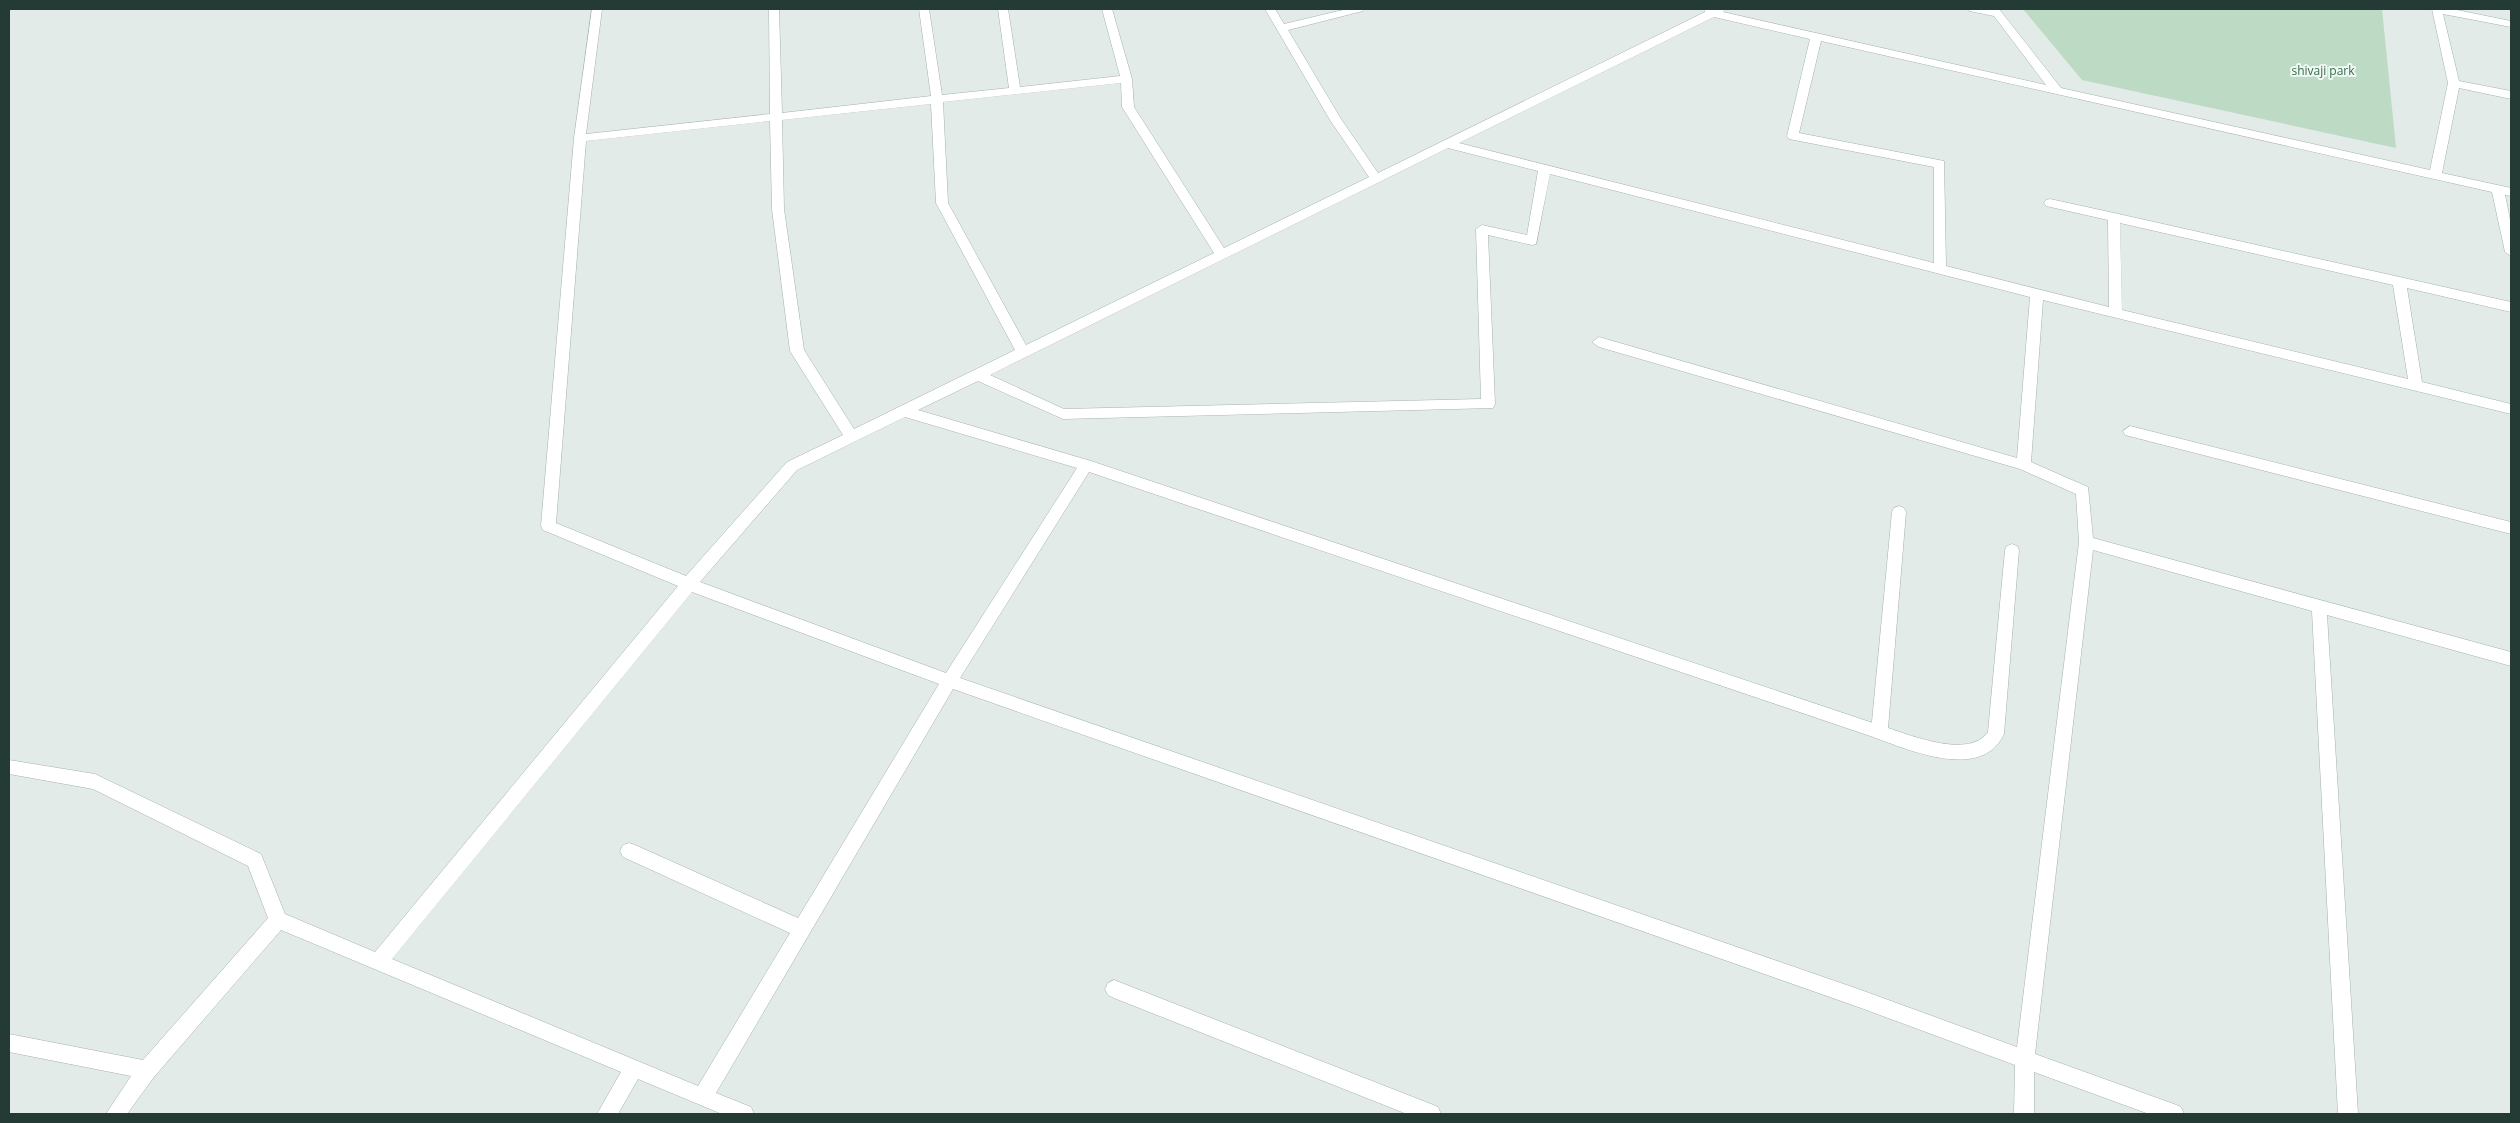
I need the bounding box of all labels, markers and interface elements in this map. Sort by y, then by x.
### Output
park label: shivaji park [2291,62,2355,79]

